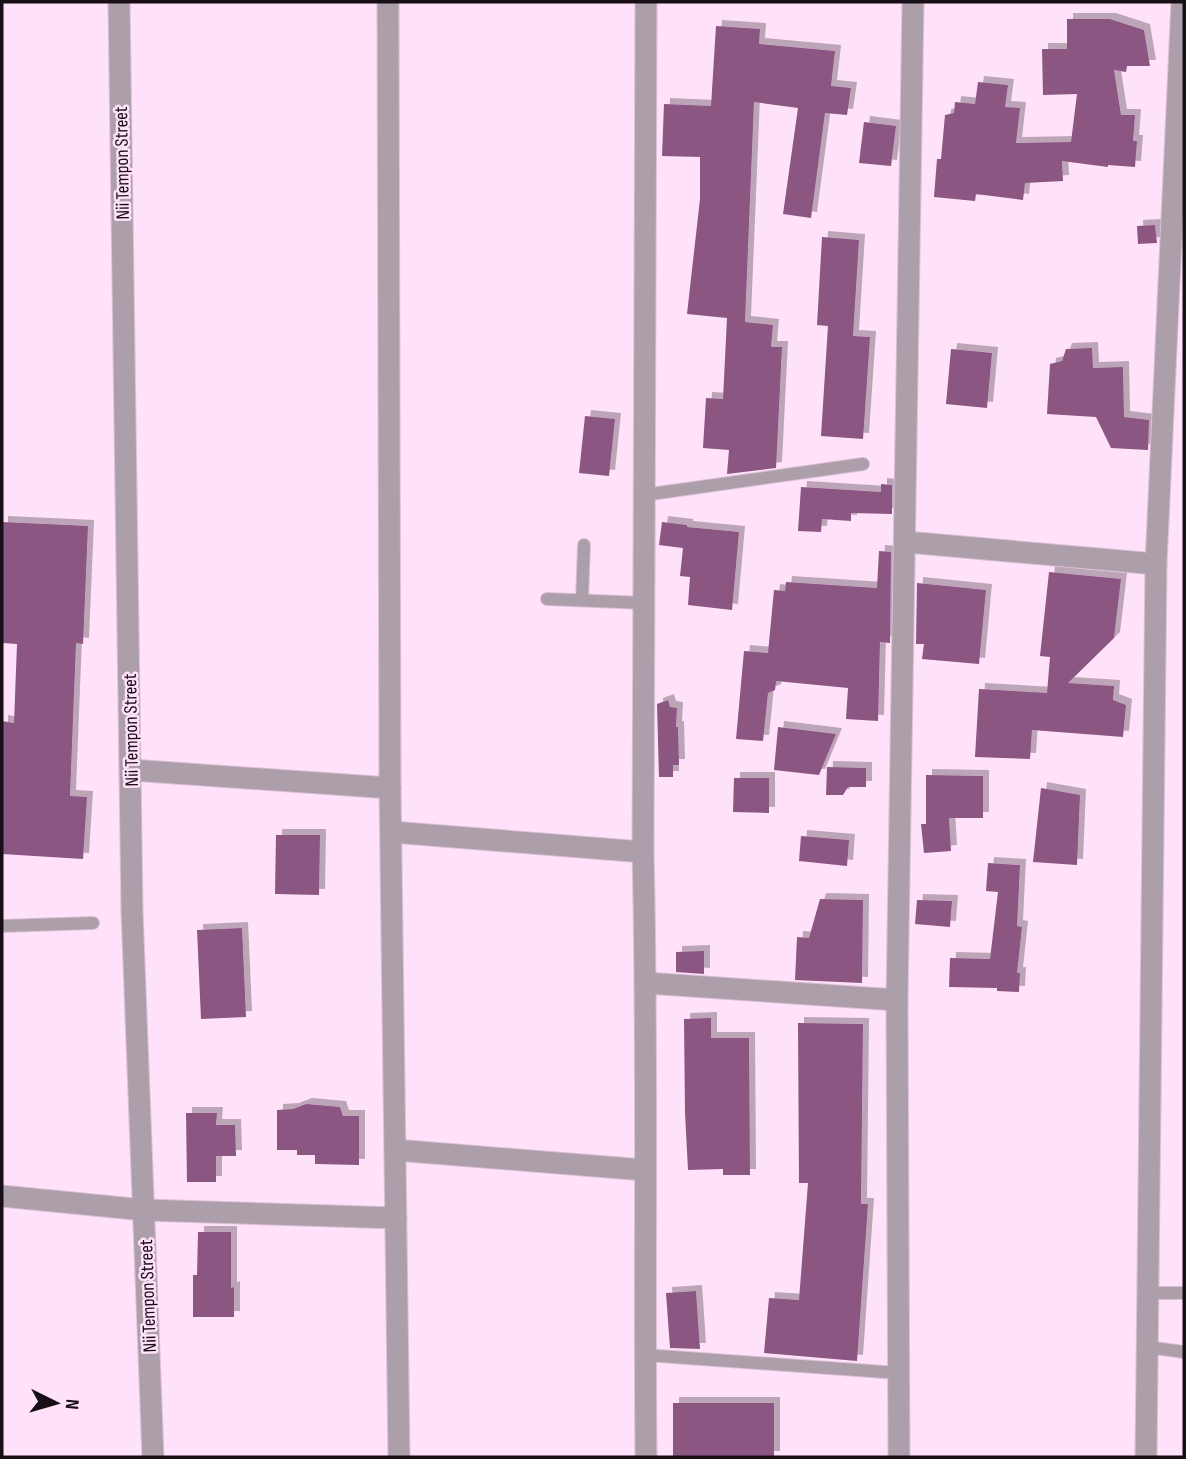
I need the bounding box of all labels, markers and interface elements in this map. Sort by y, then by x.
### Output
street label: Nii Tempon Street [110,106,135,220]
street label: Nii Tempon Street [119,673,144,787]
street label: Nii Tempon Street [135,1239,162,1353]
north arrow [21,1368,91,1438]
text: N [60,1398,83,1410]

